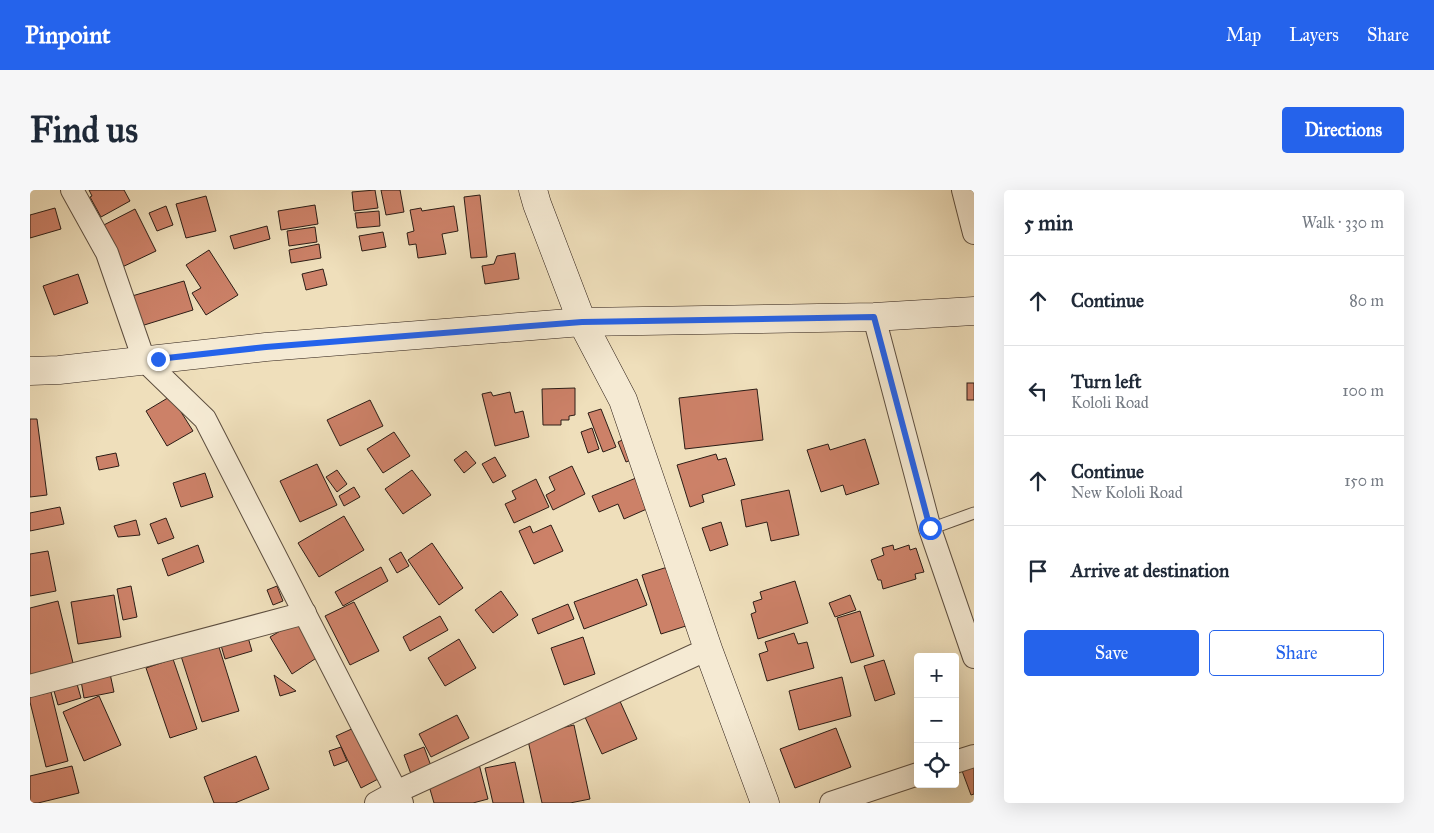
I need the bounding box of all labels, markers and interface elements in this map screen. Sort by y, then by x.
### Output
text: Pinpoint [25,20,111,50]
text: Map [1226,24,1261,46]
text: Layers [1289,24,1339,46]
text: Share [1367,24,1409,46]
button: Directions [1282,107,1404,153]
text: Find us [30,109,138,152]
text: 5 min [1024,210,1073,236]
text: Walk · 330 m [1302,213,1384,232]
icon: ahead [1024,287,1052,315]
text: Continue [1071,289,1144,312]
text: 80 m [1349,291,1384,310]
route end [147,348,170,371]
text: Turn left [1071,370,1141,393]
icon: left [1024,377,1052,405]
text: 100 m [1342,381,1384,400]
text: Kololi Road [1071,393,1149,412]
text: Continue [1071,460,1144,483]
icon: ahead [1024,467,1052,495]
text: 150 m [1344,471,1384,490]
text: New Kololi Road [1071,483,1183,502]
route start [919,517,942,540]
icon: arrive [1024,557,1052,585]
text: Arrive at destination [1071,559,1229,582]
button: Save [1024,630,1199,676]
button: Share [1209,630,1384,676]
map controls [914,653,959,788]
button: + [914,653,959,698]
button: − [914,698,959,743]
button: locate [914,743,959,788]

